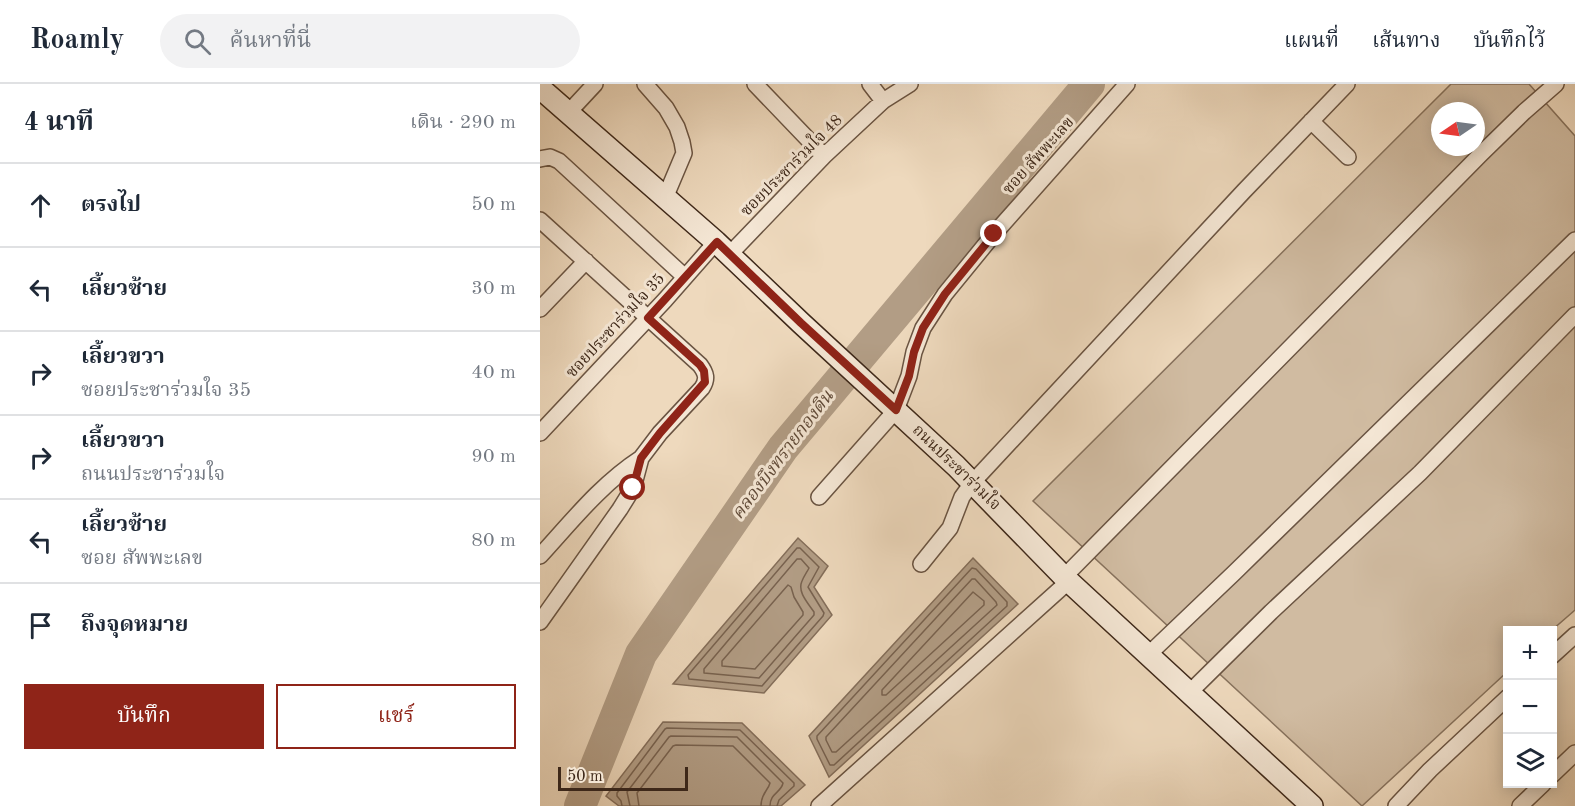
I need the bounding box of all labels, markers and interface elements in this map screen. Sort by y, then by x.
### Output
search box [160,14,580,68]
icon: search [181,25,214,58]
text: Roamly [30,27,124,55]
text: ค้นหาที่นี่ [229,30,311,52]
text: แผนที่ [1284,31,1339,52]
text: เส้นทาง [1372,31,1440,52]
text: บันทึกไว้ [1473,31,1545,52]
north arrow [1431,102,1485,156]
street label: ซอยประชาร่วมใจ 48 [735,109,846,220]
text: 4 นาที [24,110,94,136]
text: เดิน · 290 m [410,113,516,133]
street label: ซอย สัพพะเลข [1000,114,1078,198]
icon: ahead [24,189,57,222]
text: ตรงไป [81,194,141,216]
text: 50 m [471,195,516,215]
route end [980,220,1006,246]
street label: ซอยประชาร่วมใจ 35 [561,268,668,381]
icon: left [24,273,57,306]
text: เลี้ยวซ้าย [81,278,167,300]
text: 30 m [471,279,516,299]
text: เลี้ยวขวา [81,346,165,368]
icon: right [24,357,57,390]
text: 40 m [471,363,516,383]
text: ซอยประชาร่วมใจ 35 [81,381,251,401]
water label: คลองบึงทรายกองดิน [728,387,837,523]
street label: ถนนประชาร่วมใจ [909,419,1006,514]
text: เลี้ยวขวา [81,430,165,452]
icon: right [24,441,57,474]
text: 90 m [471,447,516,467]
text: ถนนประชาร่วมใจ [81,465,225,485]
route start [619,474,645,500]
text: เลี้ยวซ้าย [81,514,167,536]
icon: left [24,525,57,558]
text: 80 m [471,531,516,551]
text: ซอย สัพพะเลข [81,549,203,569]
icon: arrive [24,609,57,642]
text: ถึงจุดหมาย [81,614,188,636]
map controls [1503,626,1557,788]
button: + [1503,626,1557,680]
button: − [1503,680,1557,734]
button: บันทึก [24,684,264,749]
button: แชร์ [276,684,516,749]
button: layers [1503,734,1557,788]
scale bar [558,764,688,792]
text: 50 m [567,769,603,785]

